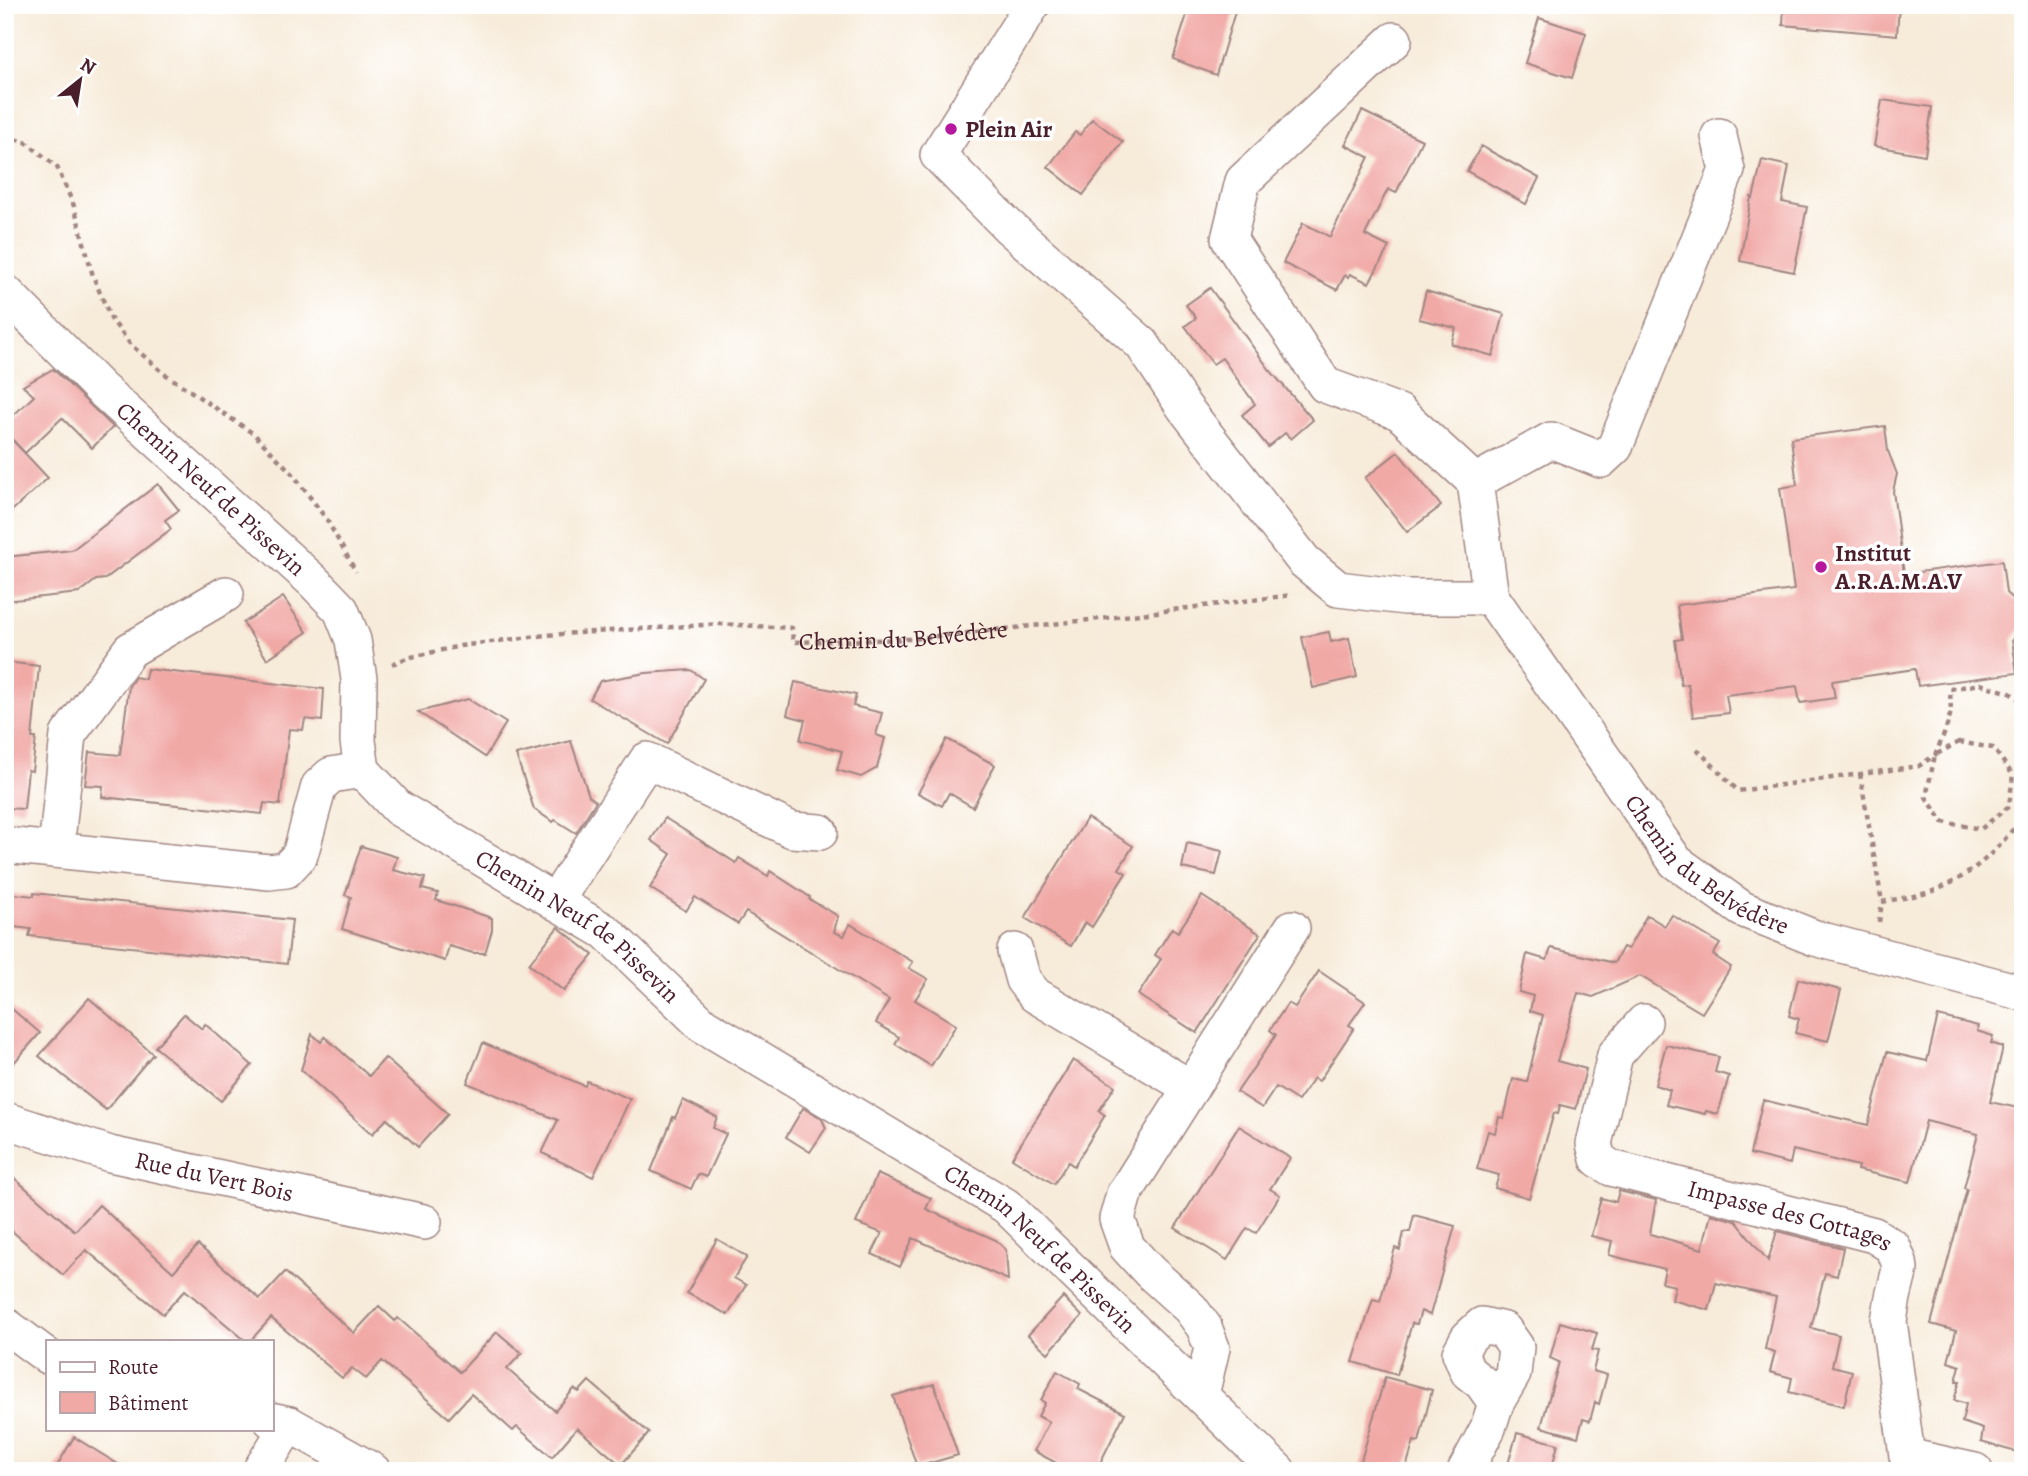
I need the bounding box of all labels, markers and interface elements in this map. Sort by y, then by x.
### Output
north arrow [46,46,116,116]
text: N [76,51,101,81]
place label: Plein Air [965,113,1052,145]
marker: Plein Air [943,121,959,137]
street label: Chemin Neuf de Pissevin [109,394,313,583]
place label: Institut A.R.A.M.A.V [1834,537,1963,597]
marker: Institut A.R.A.M.A.V [1813,559,1829,575]
street label: Chemin du Belvédère [798,613,1009,658]
street label: Chemin du Belvédère [1618,788,1794,942]
street label: Chemin Neuf de Pissevin [470,842,687,1010]
street label: Rue du Vert Bois [132,1144,296,1209]
street label: Chemin Neuf de Pissevin [938,1157,1143,1340]
street label: Impasse des Cottages [1684,1172,1899,1259]
legend [46,1340,273,1430]
text: Route [108,1353,158,1381]
text: Bâtiment [108,1389,189,1417]

